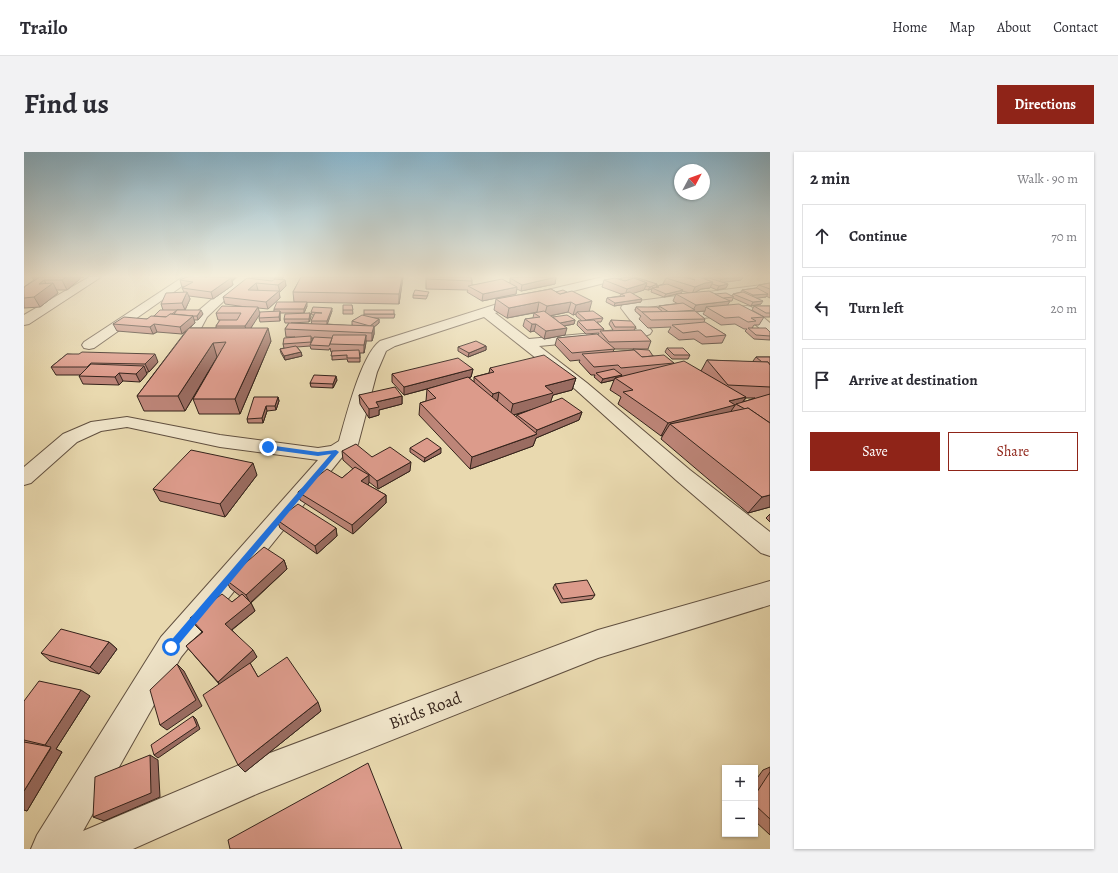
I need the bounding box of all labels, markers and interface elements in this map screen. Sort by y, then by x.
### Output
text: Trailo [20,15,68,41]
text: Home [892,18,927,37]
text: Map [949,18,975,37]
text: About [997,18,1031,37]
text: Contact [1053,18,1098,37]
text: Find us [24,85,109,123]
button: Directions [997,85,1094,124]
north arrow [674,164,710,200]
text: 2 min [810,167,850,190]
text: Walk · 90 m [1017,170,1078,187]
icon: ahead [811,225,833,247]
text: Continue [849,226,907,246]
text: 70 m [1051,228,1077,245]
icon: left [811,297,833,319]
text: Turn left [849,298,904,318]
text: 20 m [1051,300,1077,317]
icon: arrive [811,369,833,391]
text: Arrive at destination [849,370,978,390]
button: Save [810,432,940,471]
button: Share [948,432,1078,471]
route end [259,438,277,456]
route start [162,638,180,656]
street label: Birds Road [386,686,466,735]
map controls [722,765,758,837]
button: + [722,765,758,801]
button: − [722,801,758,837]

